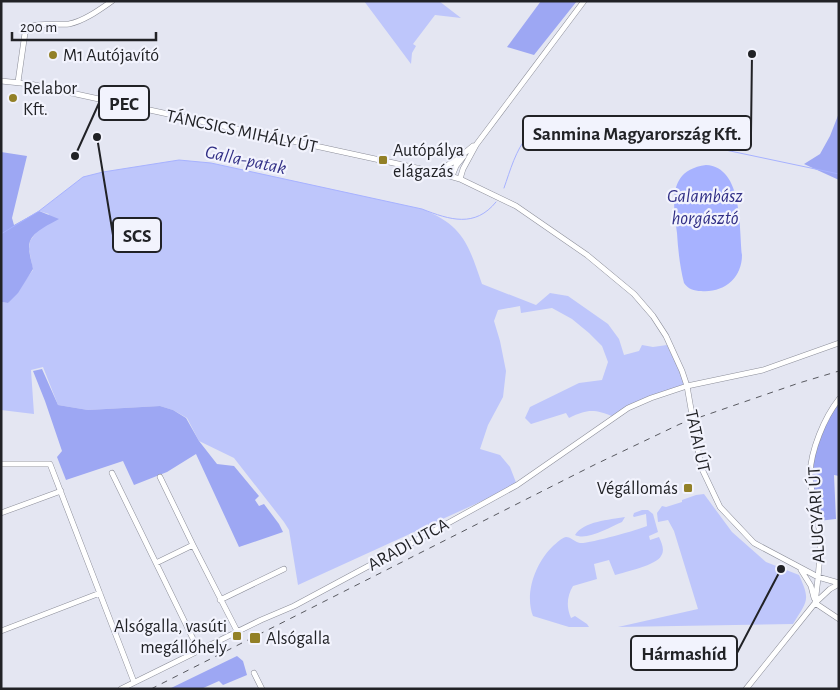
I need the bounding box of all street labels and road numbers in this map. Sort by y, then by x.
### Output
street label: TÁNCSICS MIHÁLY ÚT [164,104,320,157]
street label: TATAI ÚT [682,408,715,474]
street label: ALUGYÁRI ÚT [802,466,829,564]
street label: ARADI UTCA [365,515,452,574]

